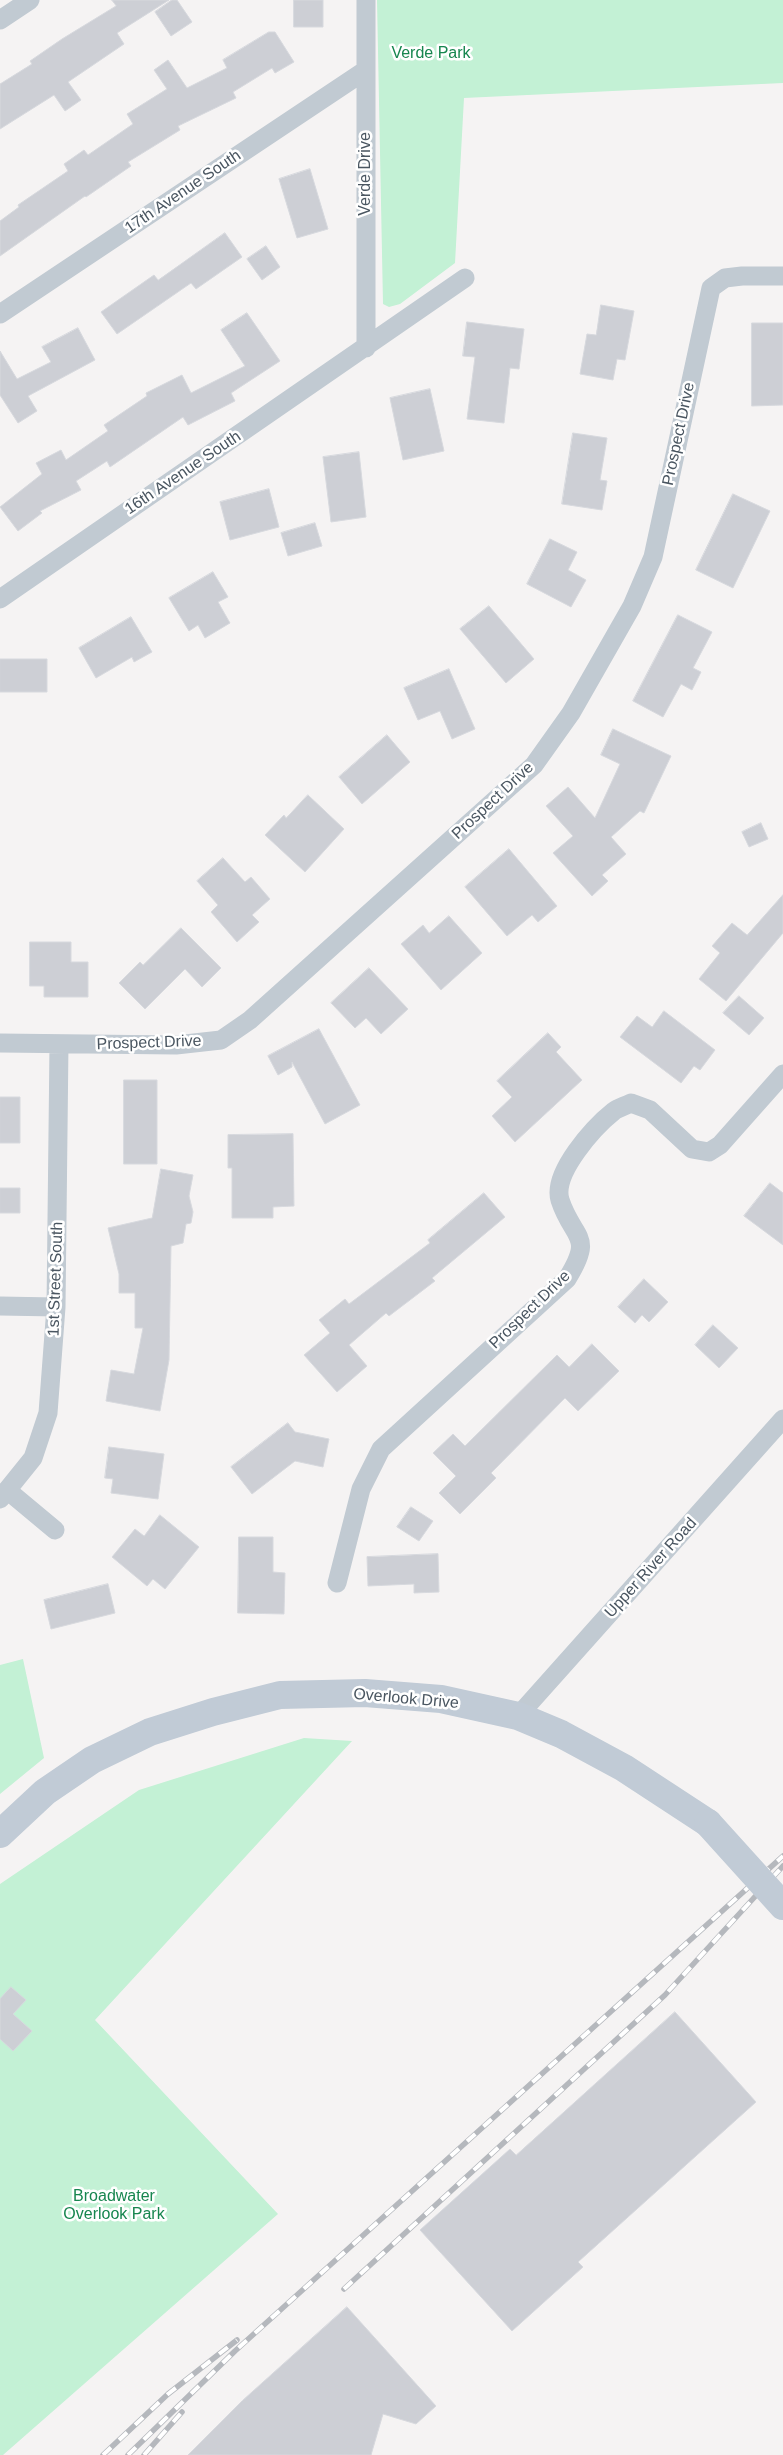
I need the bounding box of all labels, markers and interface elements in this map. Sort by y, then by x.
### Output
park label: Verde Park [391,44,471,64]
street label: Verde Drive [356,132,376,216]
street label: 17th Avenue South [121,146,245,238]
street label: Prospect Drive [659,381,699,487]
street label: 16th Avenue South [121,427,245,519]
street label: Prospect Drive [448,758,538,844]
street label: Prospect Drive [96,1032,202,1054]
street label: 1st Street South [44,1221,68,1337]
street label: Prospect Drive [486,1267,574,1353]
street label: Upper River Road [601,1514,701,1622]
street label: Overlook Drive [352,1685,460,1713]
park label: Broadwater Overlook Park [63,2187,165,2225]

